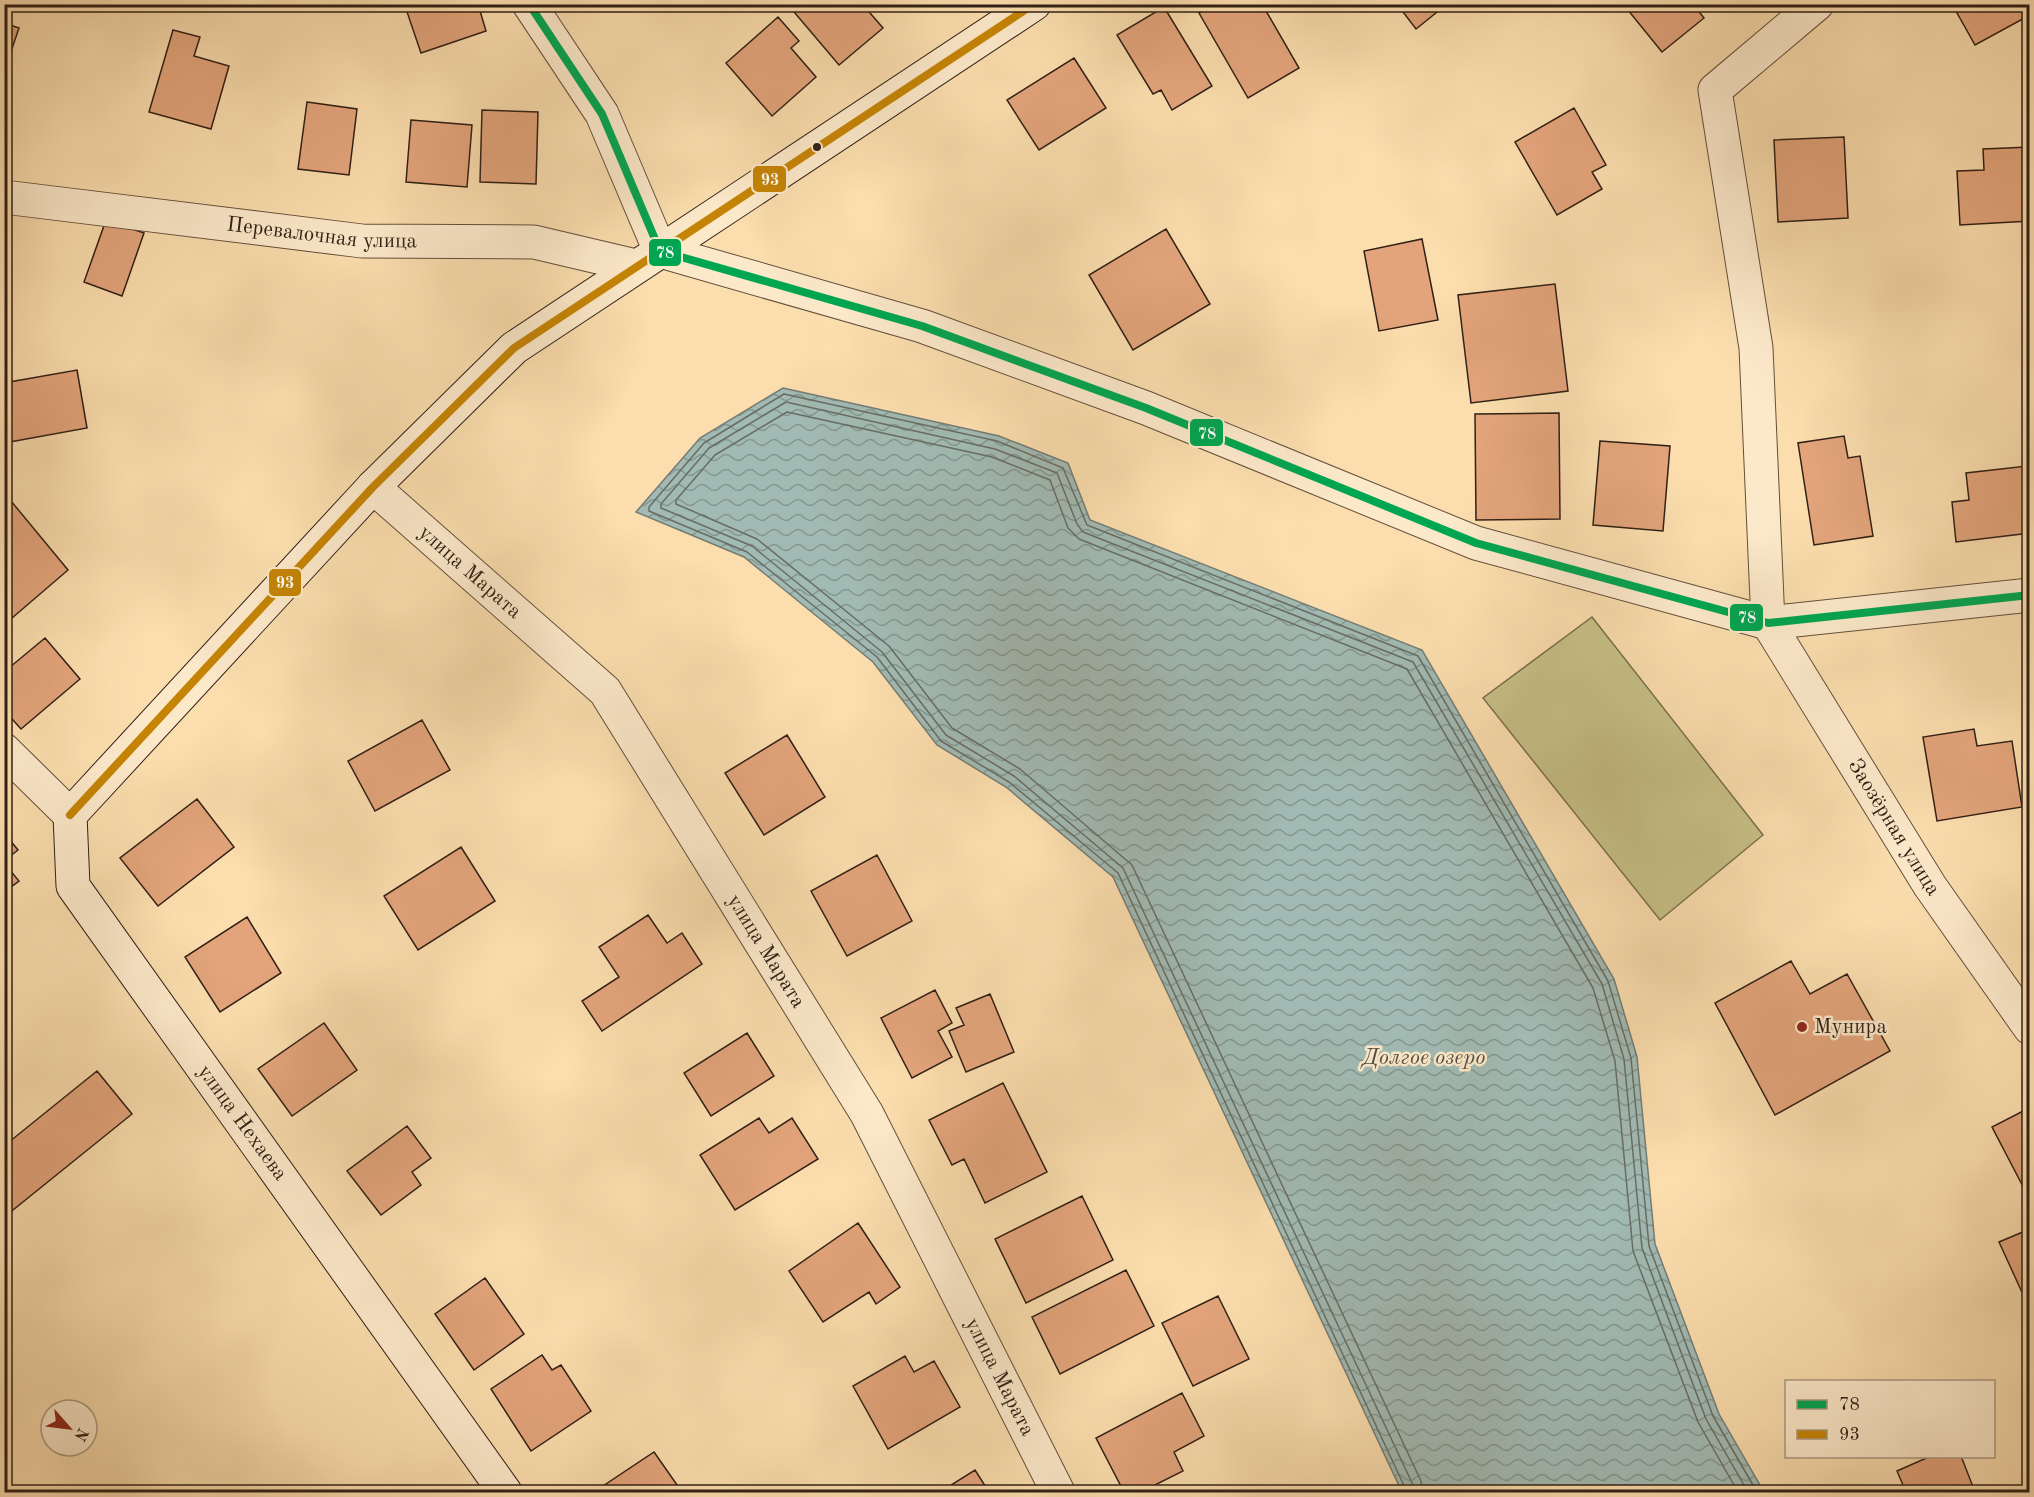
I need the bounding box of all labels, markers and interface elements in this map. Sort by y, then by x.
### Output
unlabelled marker [811,141,823,153]
line badge: 93 [752,165,787,193]
text: 93 [761,173,779,189]
street label: Перевалочная улица [225,214,417,252]
line badge: 78 [648,238,682,267]
text: 78 [656,246,674,262]
line badge: 78 [1189,418,1224,447]
text: 78 [1198,427,1216,443]
street label: улица Марата [414,522,525,623]
line badge: 93 [268,568,302,597]
text: 93 [276,576,294,592]
line badge: 78 [1729,603,1764,632]
text: 78 [1738,611,1756,627]
street label: Заозёрная улица [1844,755,1944,900]
street label: улица Марата [723,891,809,1012]
place label: Мунира [1814,1017,1887,1038]
marker: Мунира [1795,1020,1809,1034]
water label: Долгое озеро [1360,1047,1485,1069]
street label: улица Нехаева [193,1061,291,1185]
street label: улица Марата [961,1314,1038,1439]
legend [1785,1380,1995,1458]
text: 78 [1839,1396,1860,1414]
north arrow [39,1398,99,1458]
text: N [70,1425,90,1444]
text: 93 [1839,1426,1860,1444]

